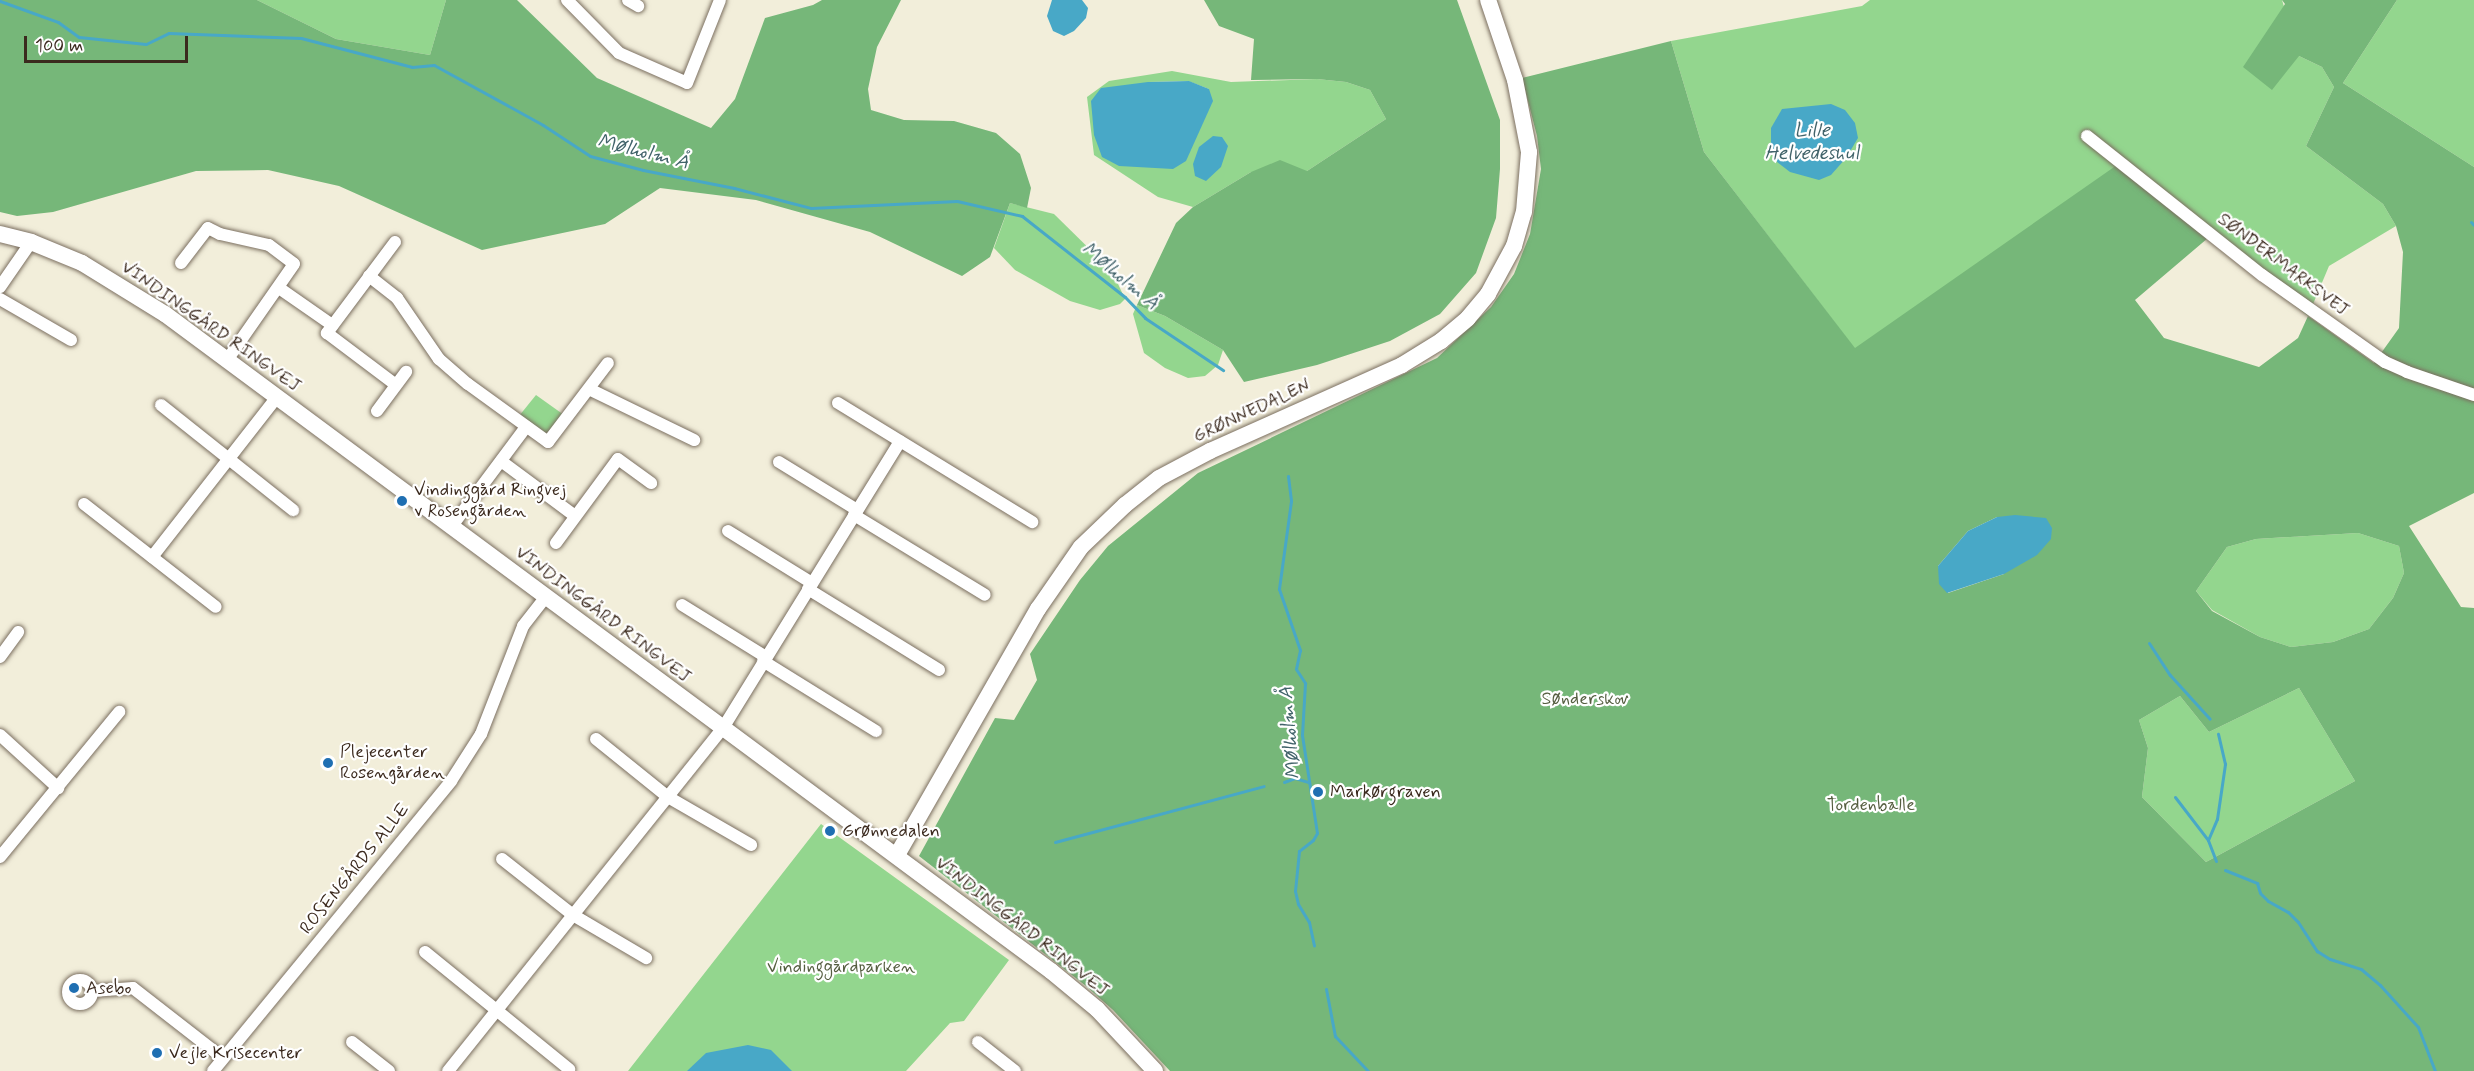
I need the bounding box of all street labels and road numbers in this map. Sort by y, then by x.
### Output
street label: SØNDERMARKSVEJ [2213,209,2353,321]
street label: VINDINGGÅRD RINGVEJ [119,258,303,396]
street label: GRØNNEDALEN [1190,374,1314,448]
street label: VINDINGGÅRD RINGVEJ [513,543,693,687]
street label: ROSENGÅRDS ALLE [296,799,414,939]
street label: VINDINGGÅRD RINGVEJ [933,854,1111,1000]

